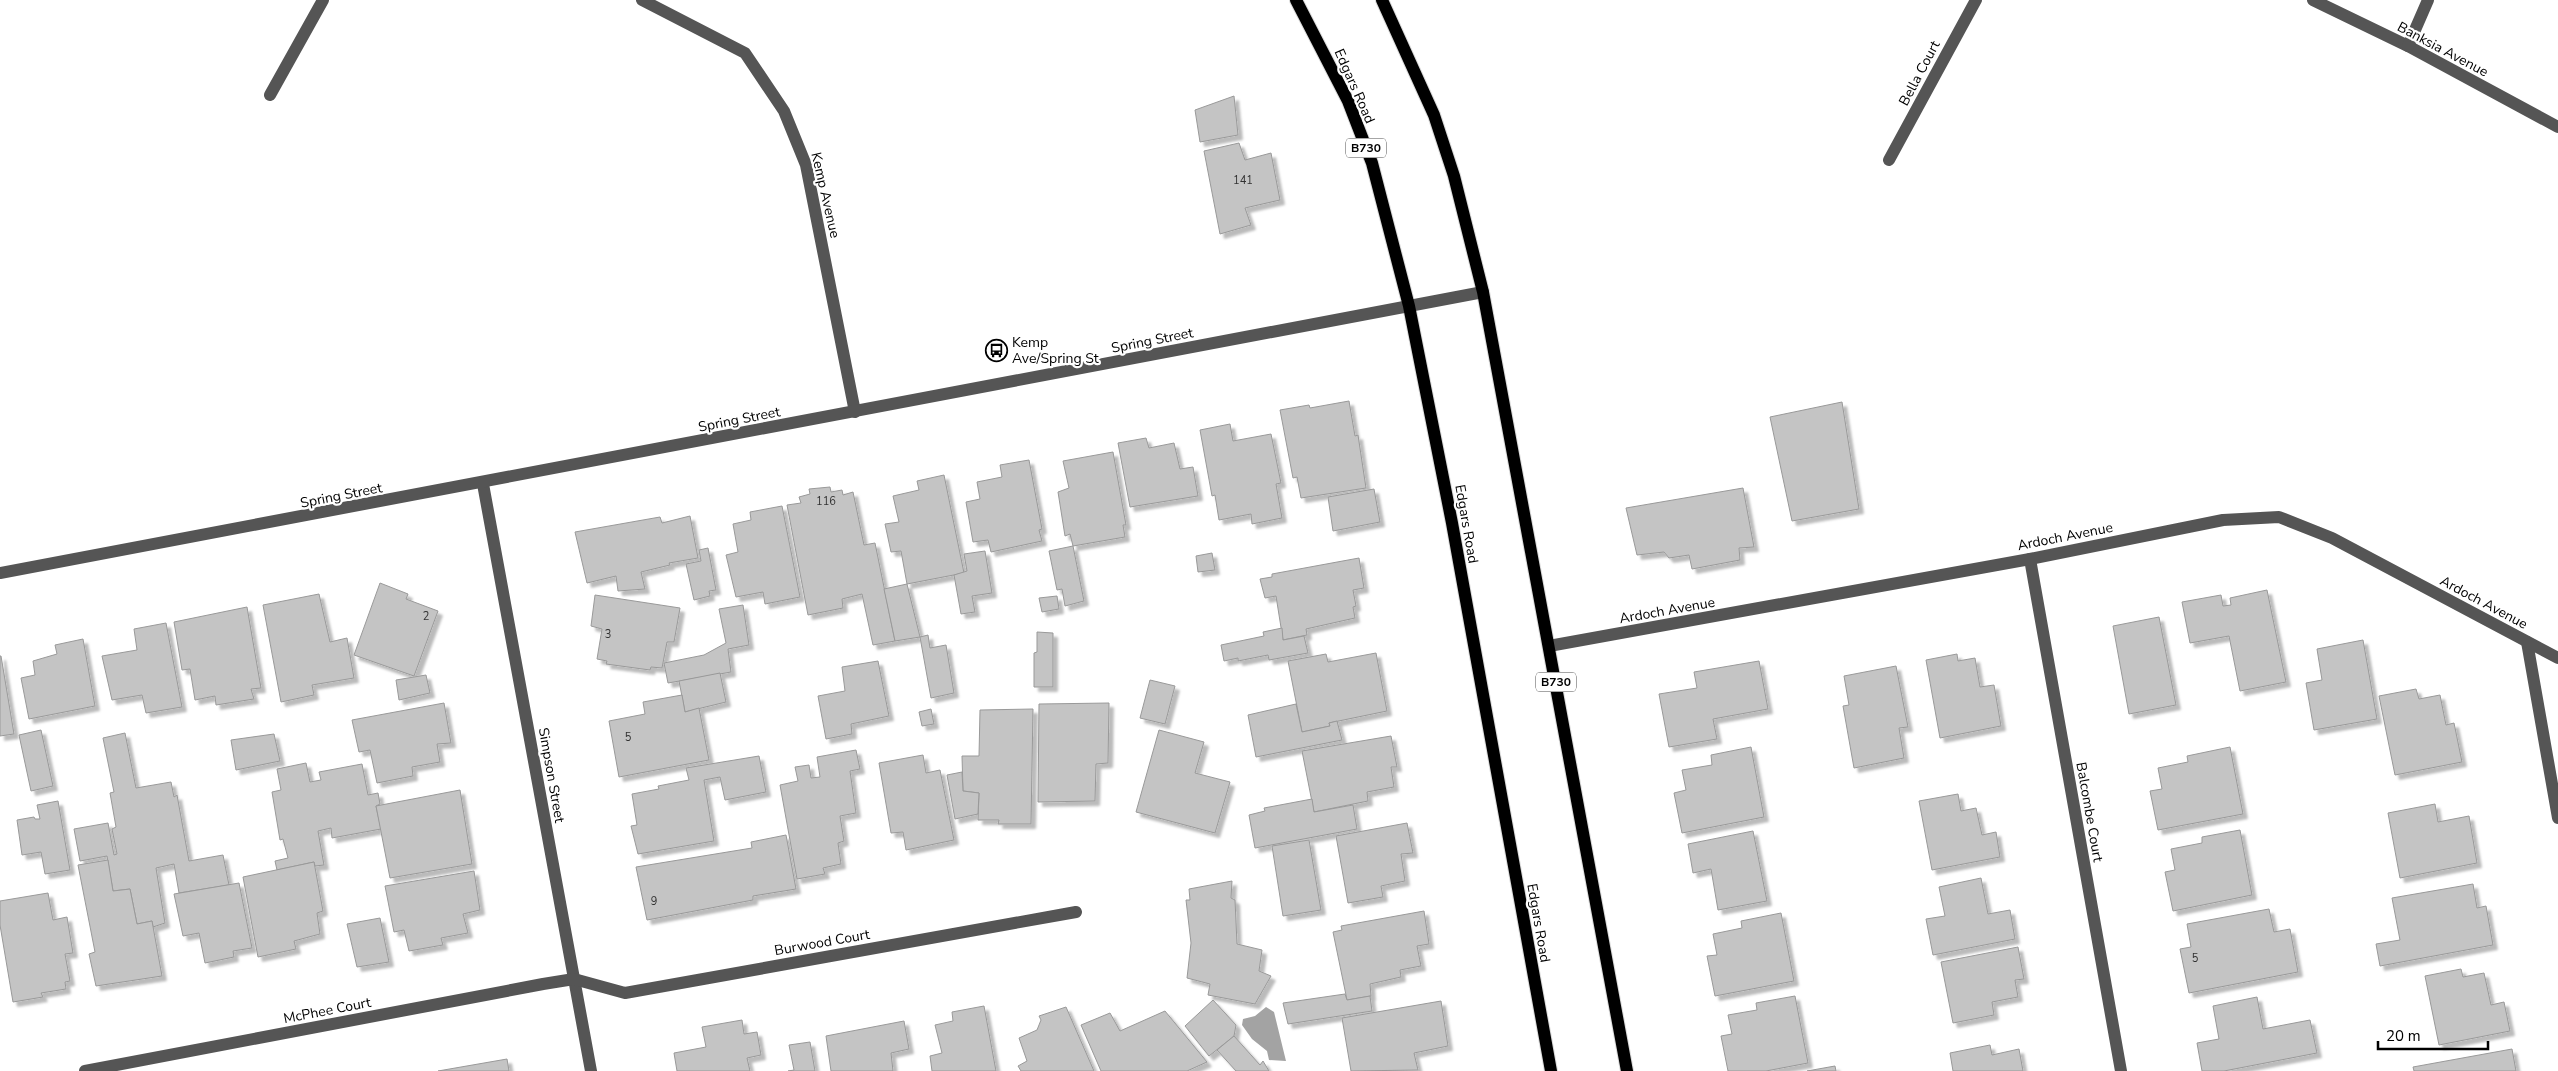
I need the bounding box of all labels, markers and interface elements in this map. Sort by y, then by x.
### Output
street label: Banksia Avenue [2394,17,2492,81]
street label: Bella Court [1894,37,1945,109]
street label: Edgars Road [1330,46,1379,126]
road number: B730 [1346,138,1386,158]
street label: Kemp Avenue [806,150,845,240]
house number: 141 [1233,173,1253,188]
street label: Spring Street [1110,323,1195,358]
place label: Kemp Ave/Spring St [1012,333,1099,368]
bus stop icon: Kemp Ave/Spring St [984,338,1008,362]
street label: Spring Street [697,402,782,437]
street label: Spring Street [299,478,384,513]
street label: Edgars Road [1450,483,1483,565]
house number: 116 [816,494,836,509]
street label: Ardoch Avenue [2016,518,2114,555]
street label: Ardoch Avenue [2437,571,2531,634]
street label: Ardoch Avenue [1618,593,1716,628]
house number: 2 [423,609,429,624]
house number: 3 [605,627,611,642]
road number: B730 [1536,672,1576,692]
street label: Simpson Street [534,726,569,824]
house number: 5 [625,730,632,745]
street label: Balcombe Court [2071,761,2108,864]
street label: Edgars Road [1522,882,1555,964]
house number: 9 [651,894,657,909]
street label: Burwood Court [773,925,871,960]
house number: 5 [2192,951,2199,966]
street label: McPhee Court [282,993,372,1028]
scale bar [2378,1018,2488,1050]
text: 20 m [2386,1026,2421,1046]

